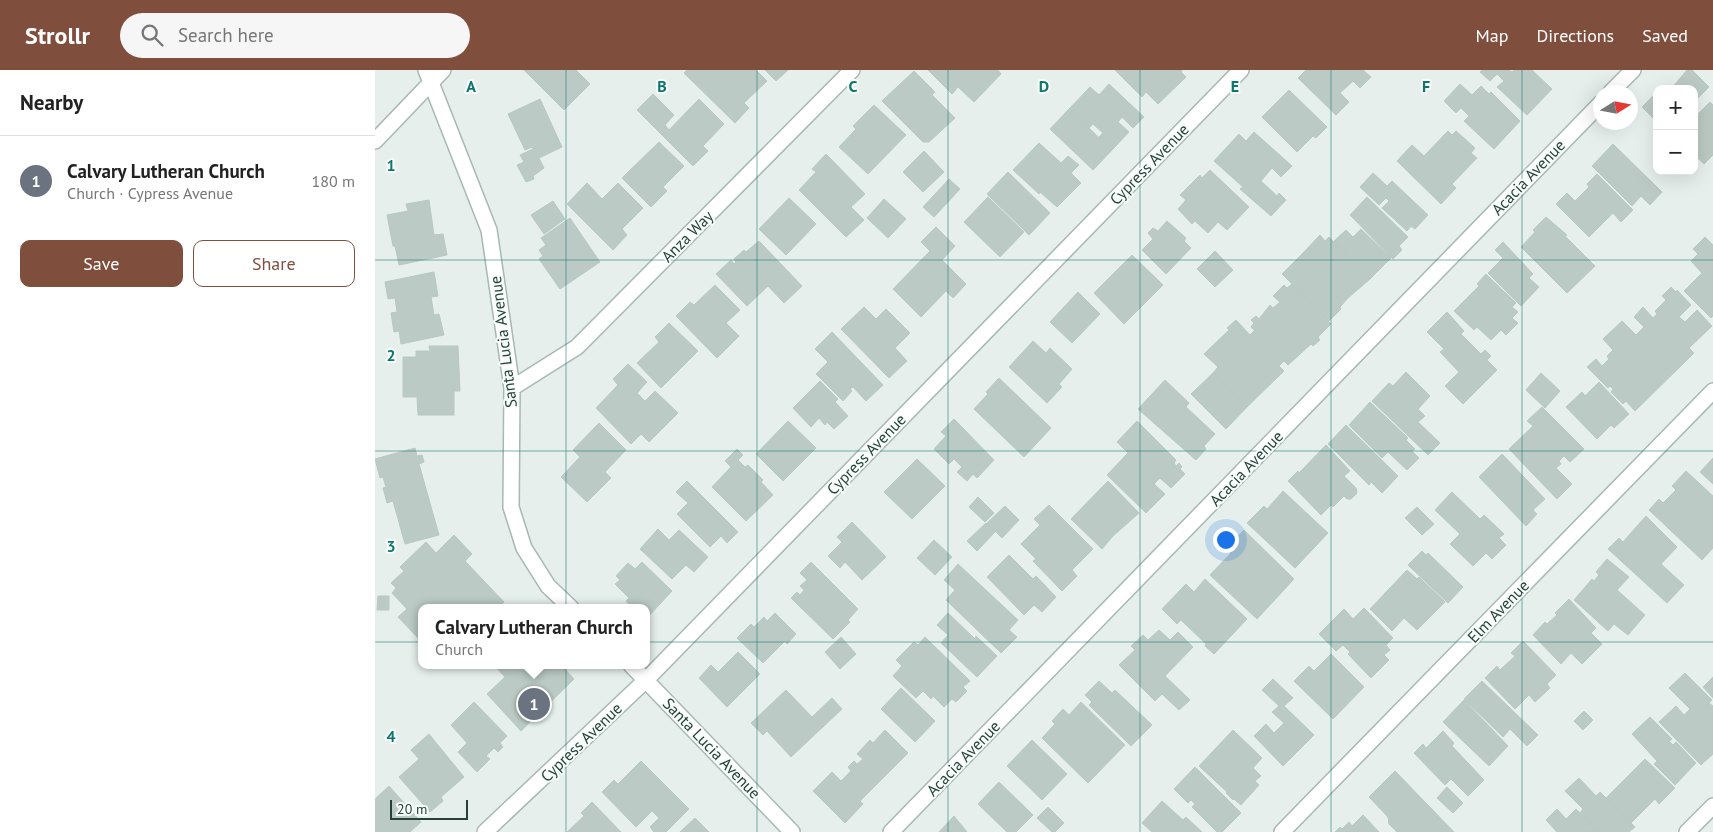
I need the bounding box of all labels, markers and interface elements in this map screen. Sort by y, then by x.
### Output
search box [120,13,470,58]
text: Strollr [25,20,90,51]
icon: search [138,21,166,49]
text: Search here [178,23,274,47]
text: Map [1476,24,1508,47]
text: Directions [1536,24,1614,47]
text: Saved [1642,24,1688,47]
text: A [466,76,476,96]
text: B [657,76,667,96]
text: C [849,76,858,96]
text: D [1039,76,1049,96]
text: E [1231,76,1239,96]
text: F [1422,76,1430,96]
north arrow [1593,85,1638,130]
map controls [1653,85,1698,175]
button: + [1653,85,1698,130]
text: Nearby [20,89,83,116]
street label: Cypress Avenue [1105,119,1193,209]
button: − [1653,130,1698,175]
street label: Acacia Avenue [1487,135,1569,219]
text: 1 [386,155,396,175]
text: Calvary Lutheran Church [67,159,265,183]
text: 1 [31,171,41,191]
text: 180 m [312,171,355,191]
text: Church · Cypress Avenue [67,183,233,203]
street label: Anza Way [657,206,717,266]
button: Save [20,240,183,287]
button: Share [193,240,355,287]
street label: Santa Lucia Avenue [485,275,521,409]
text: 2 [386,345,396,365]
street label: Cypress Avenue [822,409,910,499]
street label: Acacia Avenue [1205,426,1287,510]
your location [1213,527,1239,553]
text: 3 [386,536,396,556]
street label: Elm Avenue [1463,575,1533,647]
popup [418,604,650,669]
text: Calvary Lutheran Church [435,615,633,639]
text: Church [435,639,483,659]
pin: 1 [518,685,550,723]
street label: Santa Lucia Avenue [659,693,765,803]
street label: Cypress Avenue [536,698,626,786]
street label: Acacia Avenue [922,716,1004,800]
text: 4 [386,726,396,746]
scale bar [390,797,467,820]
text: 20 m [397,800,427,818]

